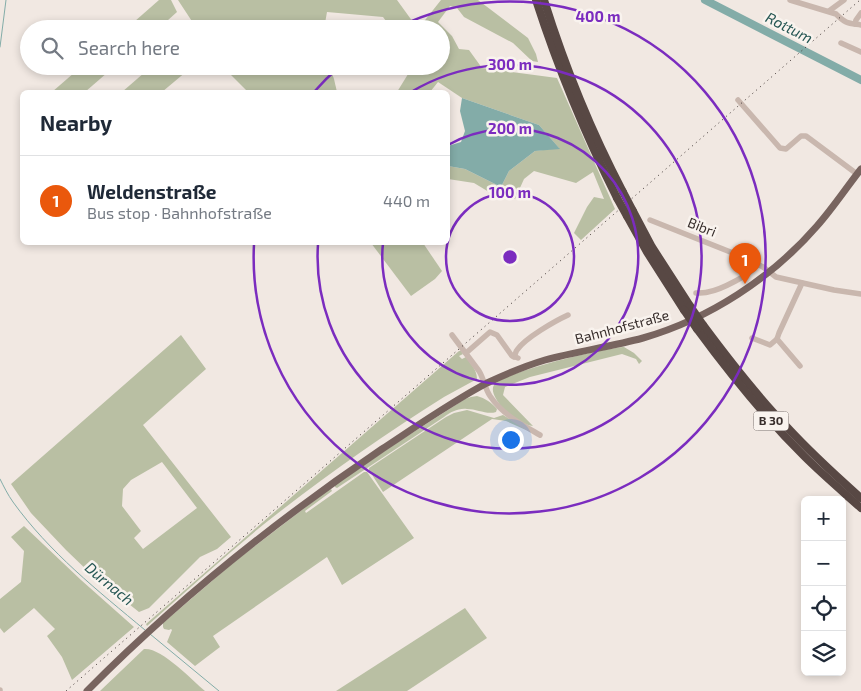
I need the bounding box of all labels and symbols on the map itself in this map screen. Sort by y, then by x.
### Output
text: 400 m [576,7,620,25]
water label: Rottum [763,8,816,47]
text: 300 m [488,55,532,73]
text: 200 m [488,119,532,137]
text: 100 m [489,183,531,201]
street label: Bibri [685,213,719,240]
pin: 1 [729,243,761,284]
centre of rings [501,248,519,266]
street label: Bahnhofstraße [573,306,671,347]
road number: B 30 [754,412,788,431]
your location [498,427,524,453]
water label: Dürnach [82,558,137,609]

